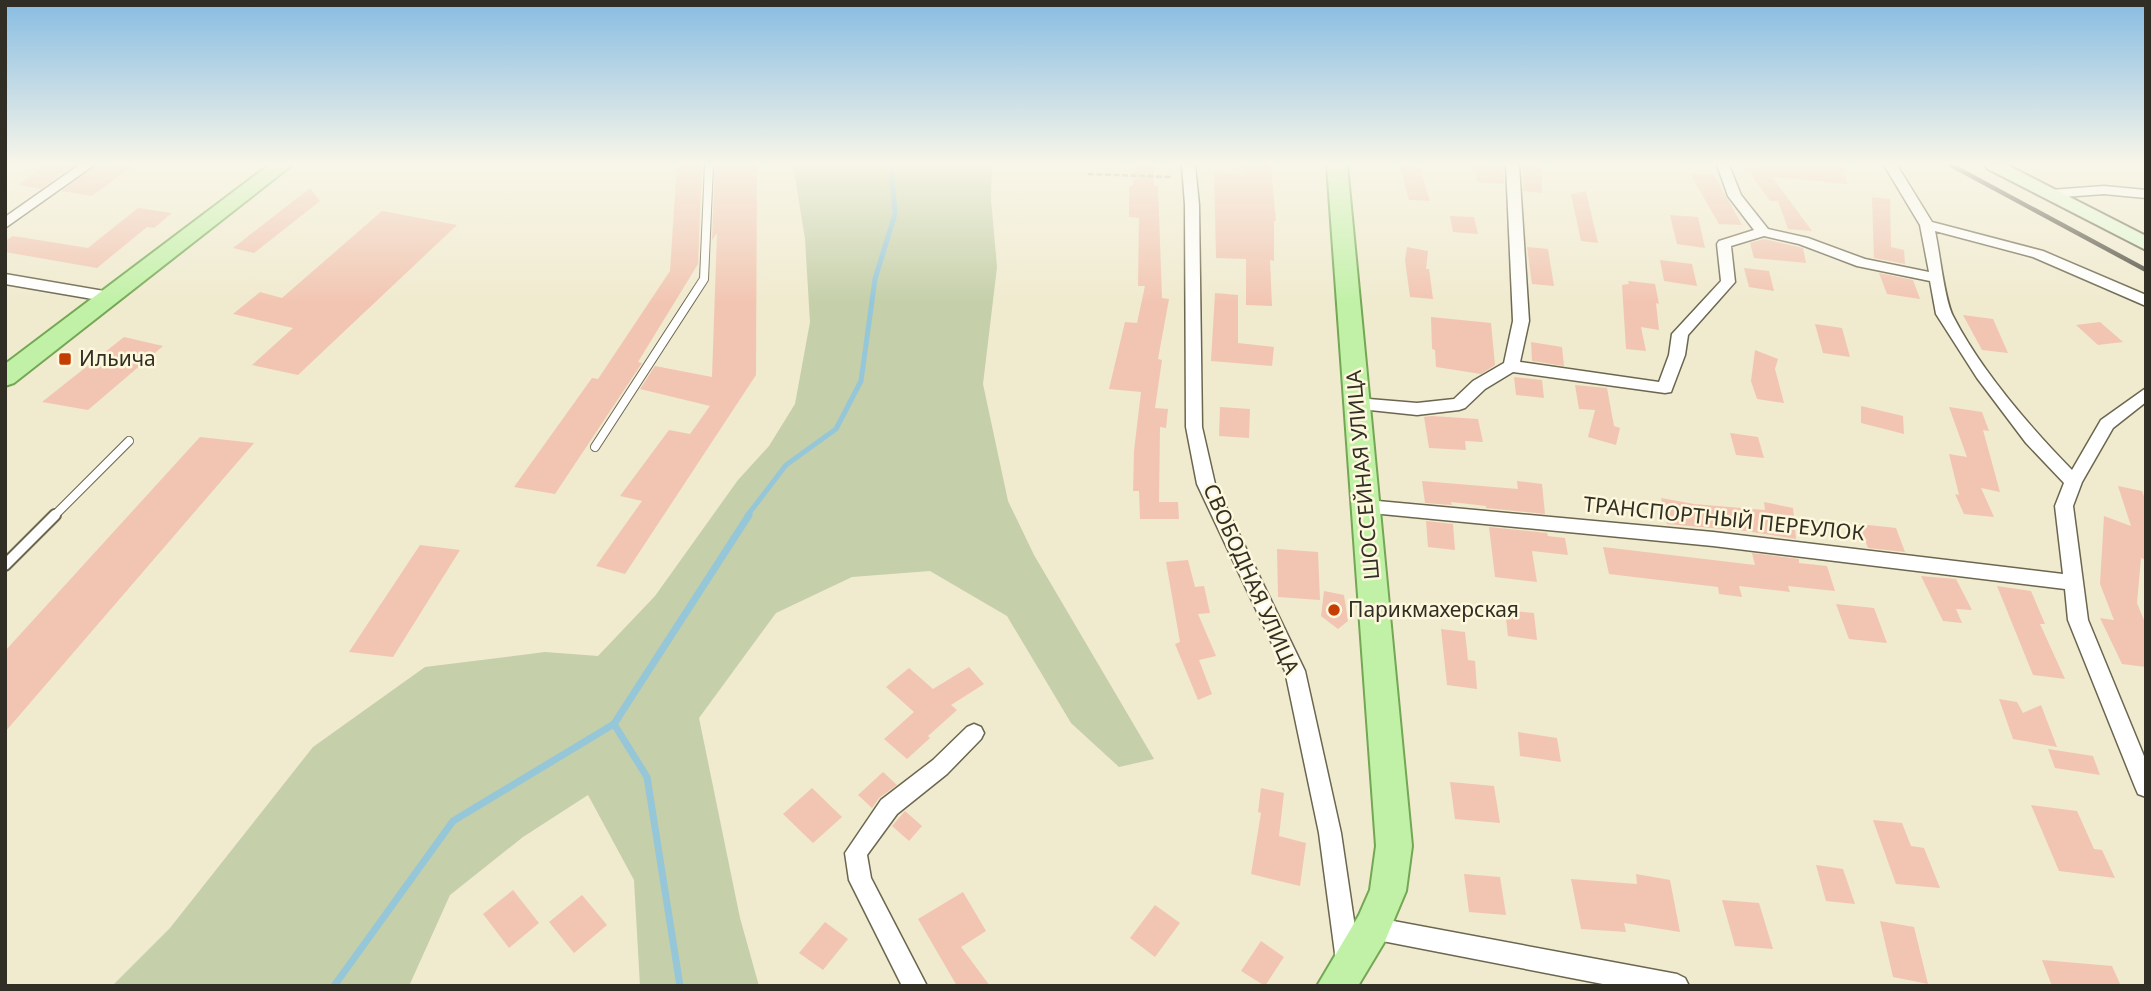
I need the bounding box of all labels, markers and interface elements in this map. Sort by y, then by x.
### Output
place label: Ильича [79,344,156,372]
marker: Ильича [57,351,73,367]
street label: ШОССЕЙНАЯ УЛИЦА [1339,369,1385,581]
street label: СВОБОДНАЯ УЛИЦА [1197,479,1307,679]
street label: ТРАНСПОРТНЫЙ ПЕРЕУЛОК [1582,489,1866,547]
place label: Парикмахерская [1348,595,1519,623]
marker: Парикмахерская [1326,602,1342,618]

